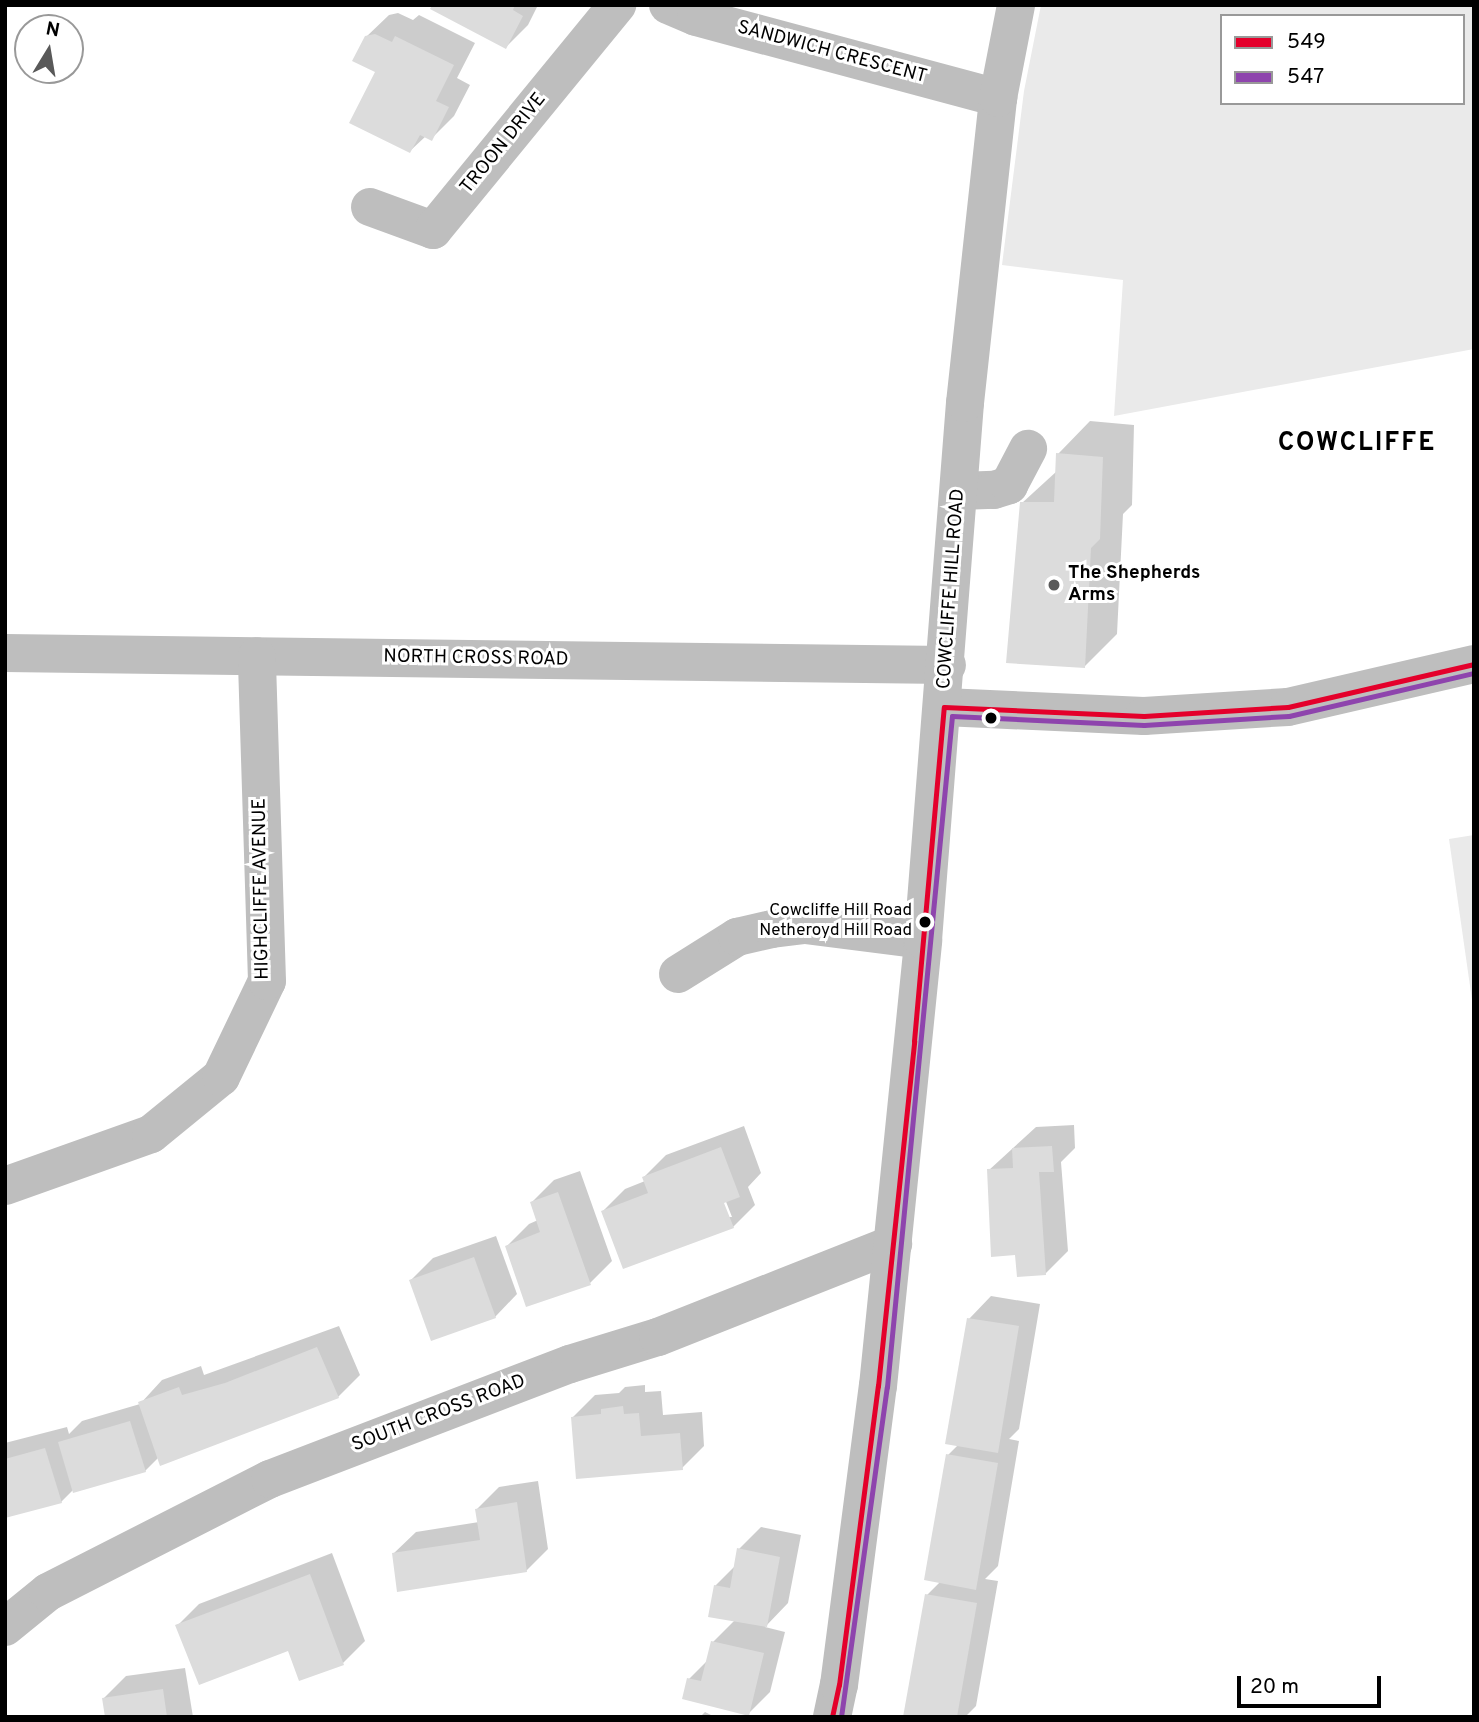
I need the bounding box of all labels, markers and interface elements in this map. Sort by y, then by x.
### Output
north arrow [14,14,84,84]
legend [1220,14,1465,105]
text: N [44,17,62,43]
street label: SANDWICH CRESCENT [735,17,929,89]
text: 549 [1287,29,1326,56]
text: 547 [1287,64,1324,91]
street label: TROON DRIVE [456,89,552,199]
district label: COWCLIFFE [1279,428,1435,460]
street label: COWCLIFFE HILL ROAD [934,488,970,690]
place label: The Shepherds Arms [1068,563,1200,607]
marker: The Shepherds Arms [1046,577,1062,593]
street label: NORTH CROSS ROAD [383,646,569,672]
unlabelled marker [984,711,998,725]
street label: HIGHCLIFFE AVENUE [249,798,275,980]
place label: Cowcliffe Hill Road Netheroyd Hill Road [759,902,912,942]
marker: Cowcliffe Hill Road Netheroyd Hill Road [918,915,932,929]
street label: SOUTH CROSS ROAD [349,1370,529,1458]
scale bar [1241,1662,1384,1706]
text: 20 m [1250,1674,1299,1701]

